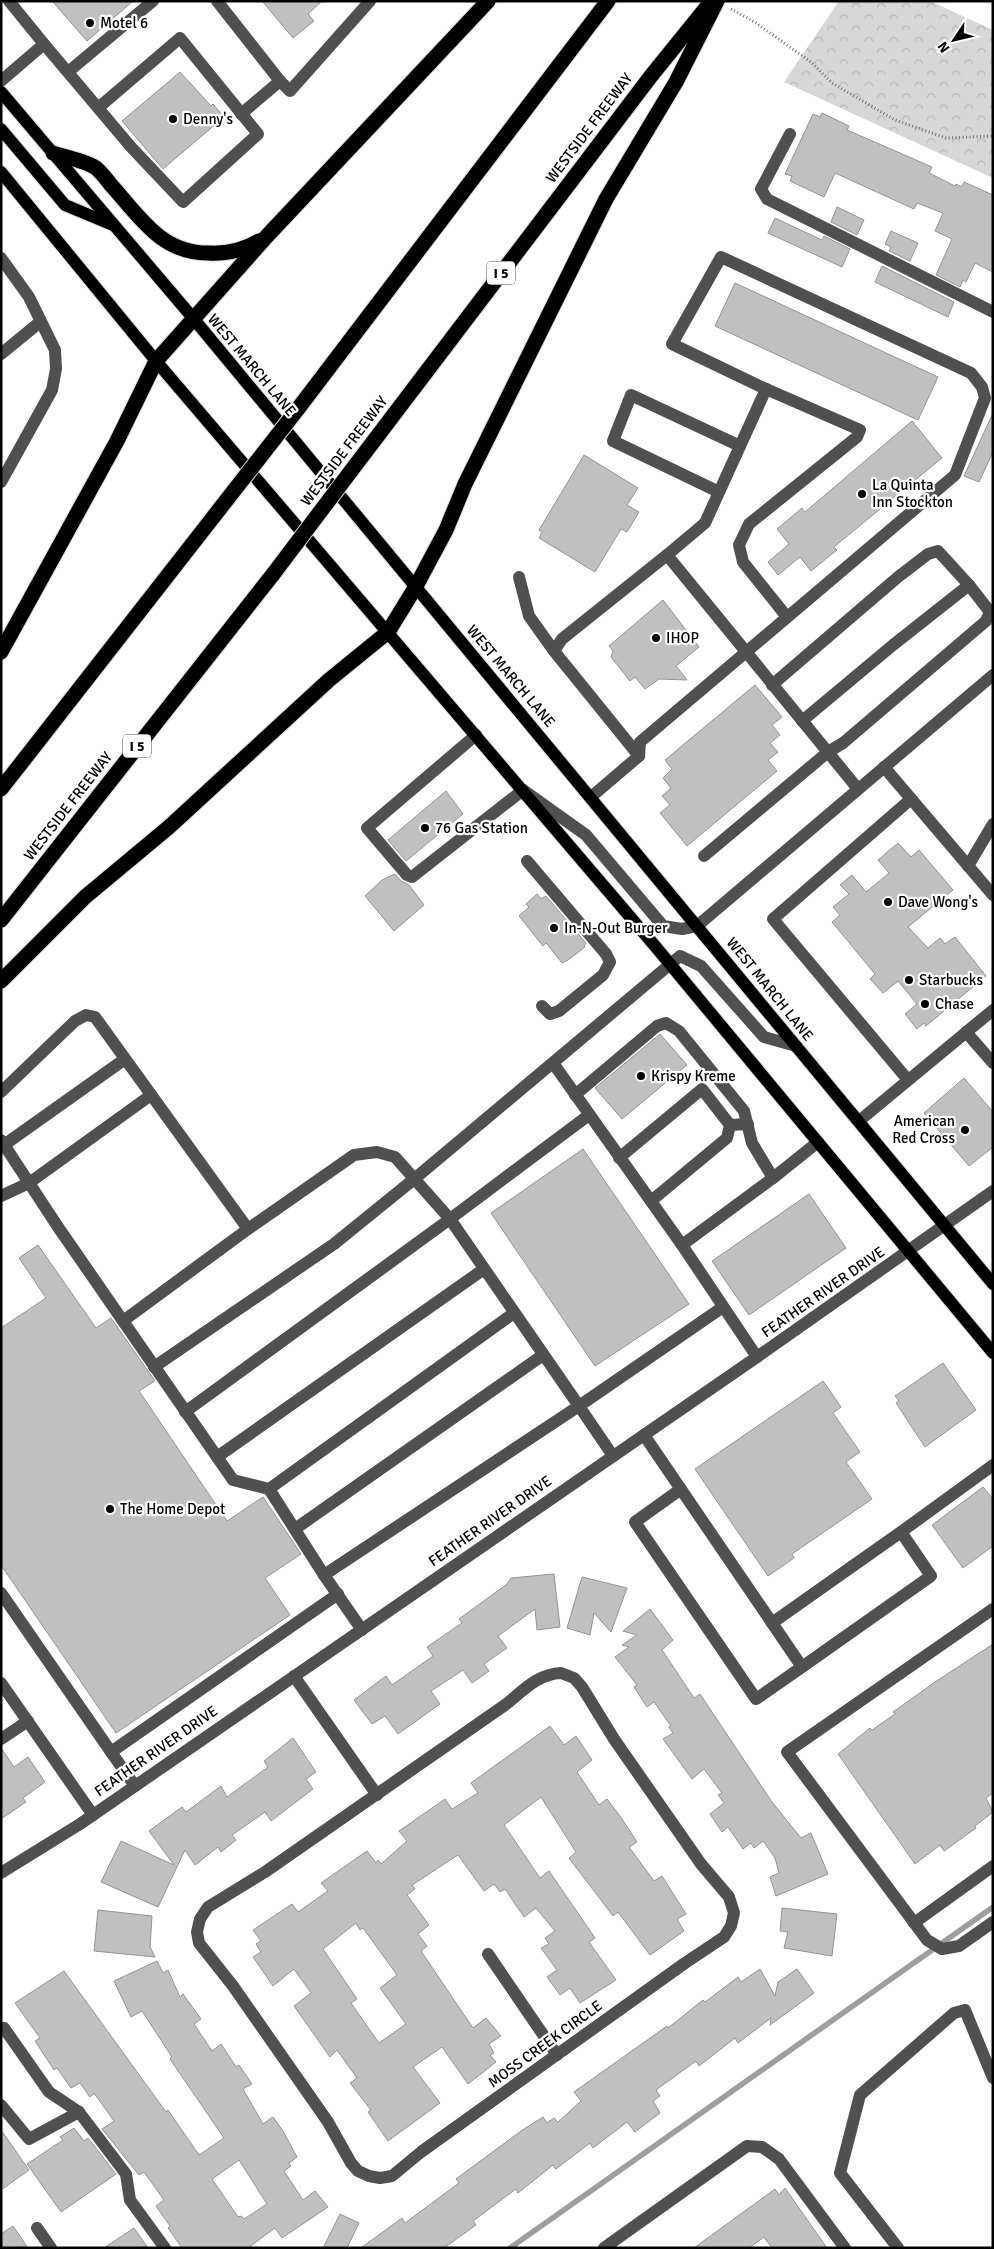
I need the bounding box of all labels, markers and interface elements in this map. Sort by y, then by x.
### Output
place label: Motel 6 [100,14,148,32]
north arrow [929,15,979,65]
marker: Motel 6 [84,17,96,29]
text: N [934,38,954,56]
street label: WESTSIDE FREEWAY [542,69,636,186]
place label: Denny's [183,110,233,128]
marker: Denny's [167,113,179,125]
road number: I 5 [487,262,515,284]
street label: WEST MARCH LANE [204,310,300,420]
street label: WESTSIDE FREEWAY [297,392,391,509]
place label: La Quinta Inn Stockton [872,476,953,511]
marker: La Quinta Inn Stockton [856,488,868,500]
street label: WEST MARCH LANE [463,621,559,731]
place label: IHOP [666,629,699,647]
marker: IHOP [650,632,662,644]
road number: I 5 [123,734,151,758]
street label: WESTSIDE FREEWAY [20,748,116,864]
place label: 76 Gas Station [435,819,528,837]
marker: 76 Gas Station [419,822,431,834]
place label: Dave Wong's [898,893,979,911]
marker: Dave Wong's [882,896,894,908]
place label: In-N-Out Burger [564,919,668,937]
marker: In-N-Out Burger [548,922,560,934]
street label: WEST MARCH LANE [723,934,817,1044]
place label: Starbucks [919,971,983,989]
marker: Starbucks [903,974,915,986]
place label: Chase [935,995,974,1013]
marker: Chase [919,998,931,1010]
place label: Krispy Kreme [651,1067,736,1085]
marker: Krispy Kreme [635,1070,647,1082]
place label: American Red Cross [892,1112,955,1147]
marker: American Red Cross [959,1124,971,1136]
street label: FEATHER RIVER DRIVE [758,1243,888,1341]
street label: FEATHER RIVER DRIVE [425,1472,555,1570]
place label: The Home Depot [120,1500,225,1518]
marker: The Home Depot [104,1503,116,1515]
street label: FEATHER RIVER DRIVE [91,1702,221,1800]
street label: MOSS CREEK CIRCLE [484,1997,606,2091]

